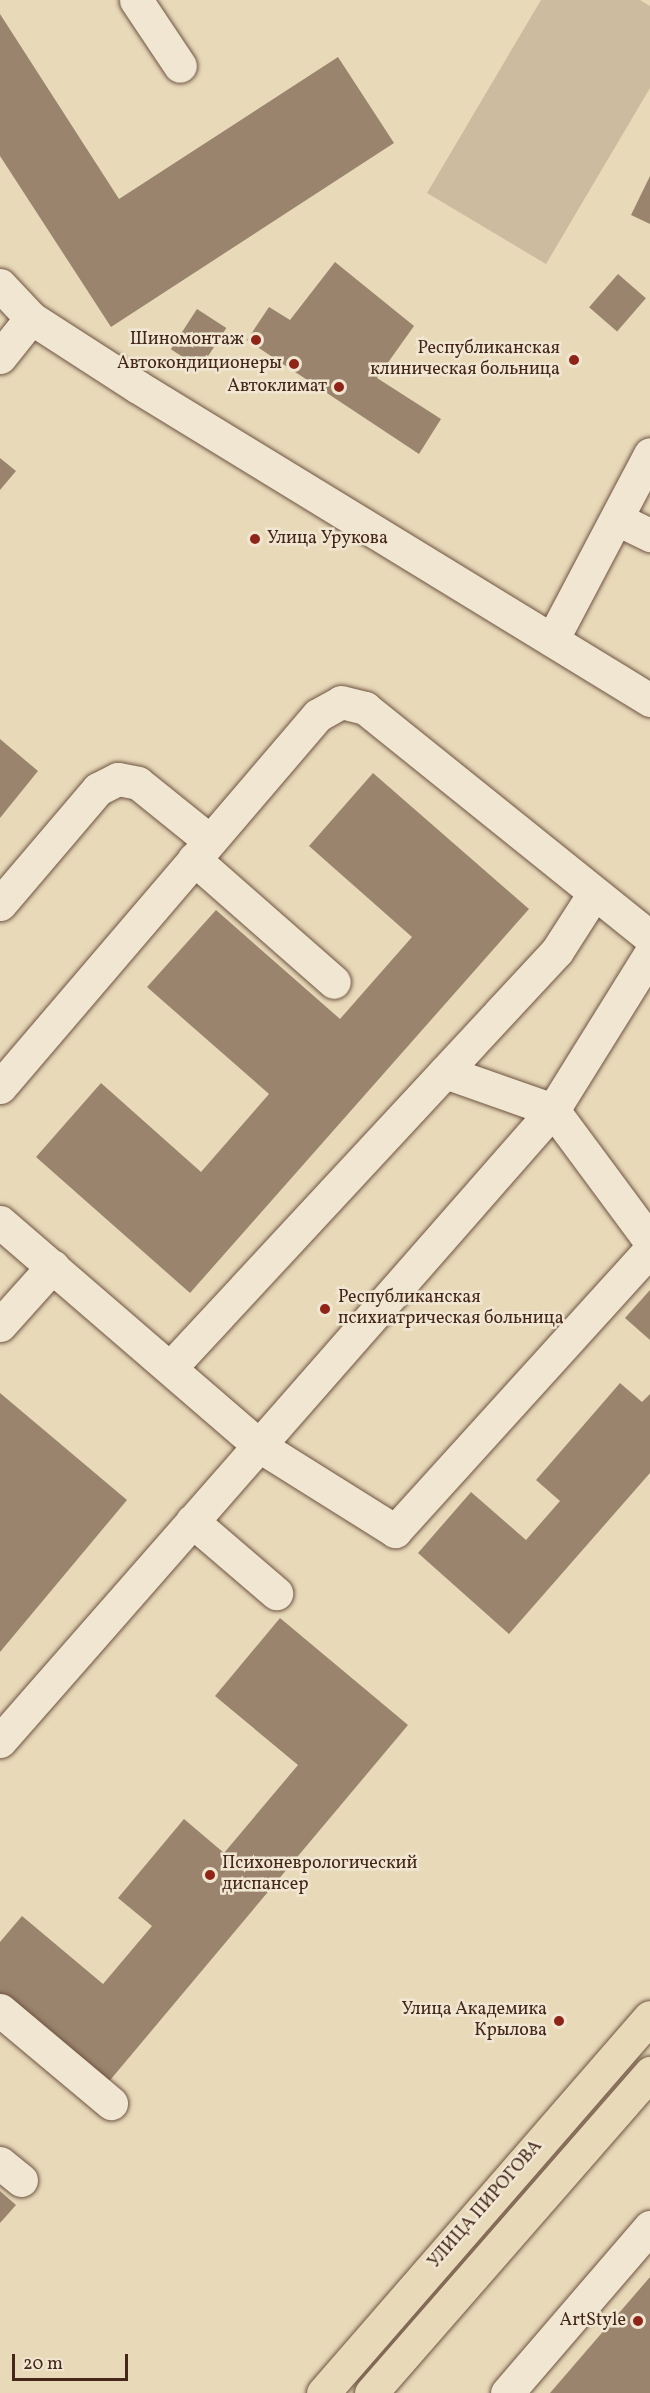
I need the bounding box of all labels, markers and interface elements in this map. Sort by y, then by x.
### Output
place label: Шиномонтаж [130,329,244,351]
marker: Шиномонтаж [249,333,263,347]
place label: Республиканская клиническая больница [370,339,560,382]
marker: Республиканская клиническая больница [565,351,583,369]
place label: Автокондиционеры [117,353,282,375]
marker: Автокондиционеры [287,357,301,371]
place label: Автоклимат [227,376,327,398]
marker: Автоклимат [332,380,346,394]
place label: Улица Урукова [267,528,388,550]
marker: Улица Урукова [248,532,262,546]
place label: Республиканская психиатрическая больница [338,1288,564,1330]
marker: Республиканская психиатрическая больница [316,1300,334,1318]
place label: Психоневрологический диспансер [222,1854,417,1896]
marker: Психоневрологический диспансер [203,1868,217,1882]
place label: Улица Академика Крылова [402,2000,547,2042]
marker: Улица Академика Крылова [552,2014,566,2028]
street label: УЛИЦА ПИРОГОВА [424,2136,548,2274]
place label: ArtStyle [560,2310,626,2332]
marker: ArtStyle [631,2314,645,2328]
scale bar [15,2342,130,2380]
text: 20 m [23,2352,63,2377]

